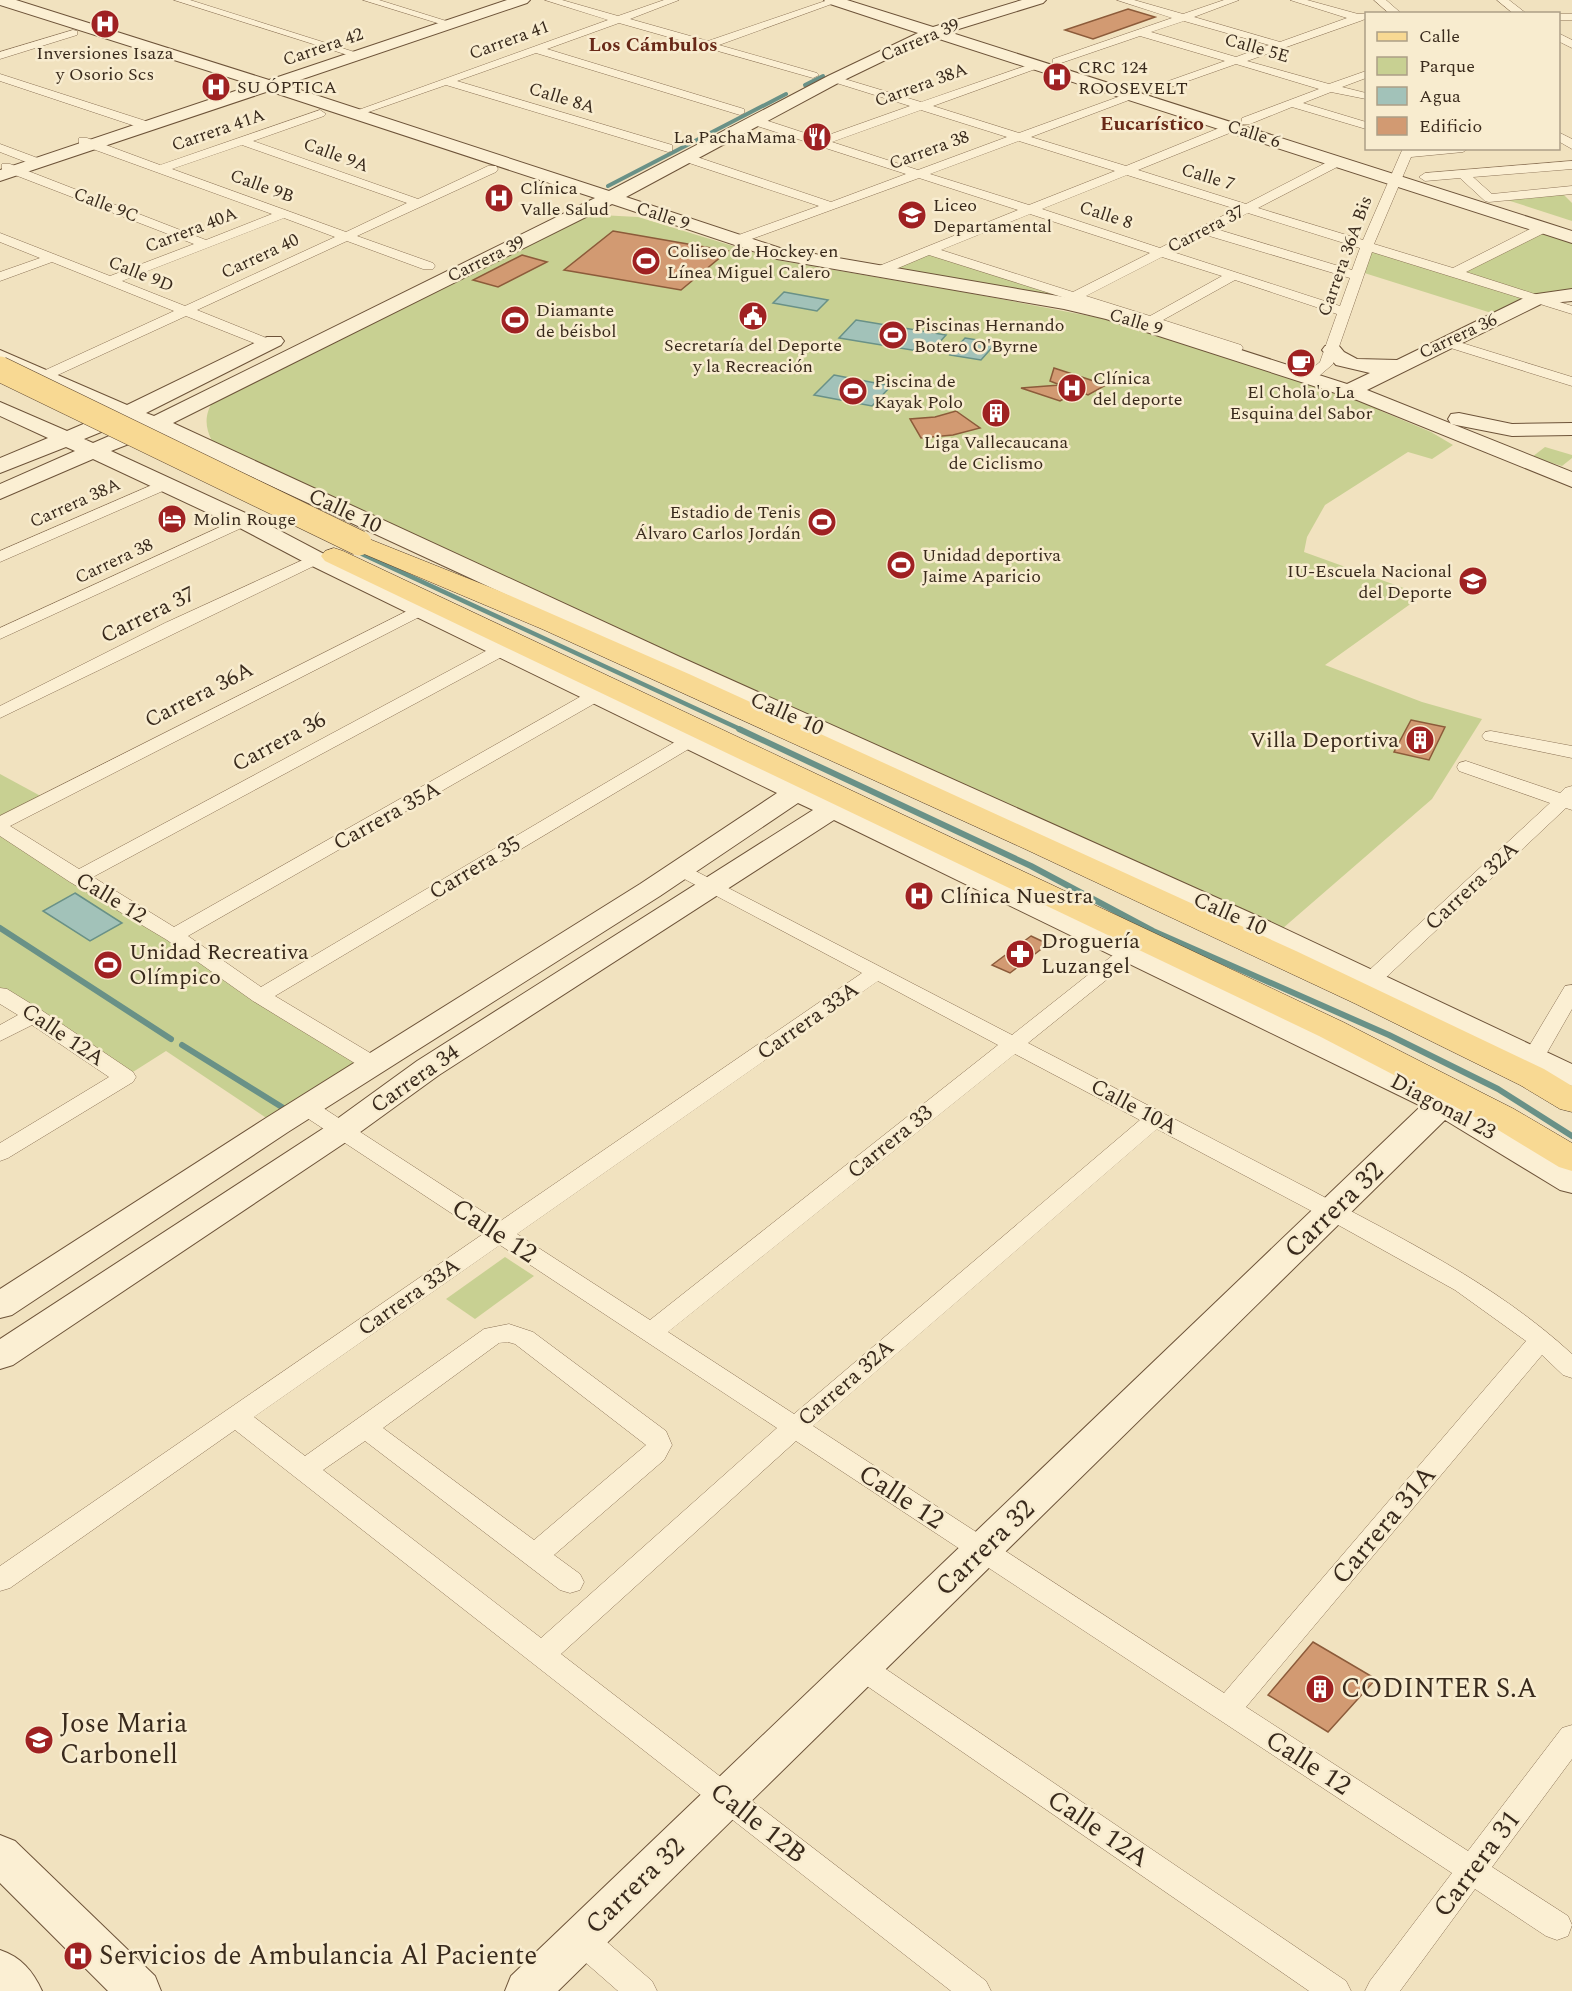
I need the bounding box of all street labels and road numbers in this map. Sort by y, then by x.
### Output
street label: Carrera 39 [876,11,964,69]
street label: Carrera 41 [465,13,553,67]
street label: Carrera 42 [279,21,367,73]
street label: Calle 5E [1221,26,1293,70]
street label: Carrera 38A [871,56,971,114]
street label: Calle 8A [526,75,598,121]
street label: Carrera 41A [168,101,268,159]
street label: Calle 6 [1224,113,1284,155]
street label: Carrera 38 [885,123,973,177]
street label: Calle 9A [299,131,373,179]
street label: Calle 7 [1178,156,1238,198]
street label: Calle 9B [226,162,298,210]
street label: Calle 9C [70,180,142,230]
street label: Carrera 36A Bis [1311,192,1379,320]
street label: Calle 8 [1076,194,1136,236]
street label: Calle 9 [633,195,693,237]
street label: Carrera 37 [1163,198,1249,260]
street label: Carrera 40A [141,200,241,260]
street label: Carrera 40 [216,226,304,286]
street label: Carrera 39 [443,229,529,289]
street label: Calle 9D [104,249,178,299]
street label: Calle 9 [1106,301,1166,343]
street label: Carrera 36 [1414,306,1502,366]
street label: Carrera 38A [25,471,125,535]
street label: Calle 10 [303,480,387,542]
street label: Carrera 38 [70,531,158,591]
street label: Carrera 37 [95,578,201,652]
street label: Carrera 36A [139,653,259,737]
street label: Calle 10 [745,683,829,745]
street label: Carrera 36 [226,703,332,781]
street label: Carrera 35A [327,773,447,859]
street label: Carrera 35 [423,828,527,908]
street label: Carrera 32A [1417,834,1527,938]
street label: Calle 12 [69,864,153,932]
street label: Calle 10 [1188,883,1272,945]
street label: Carrera 33A [750,973,866,1069]
street label: Calle 12A [15,995,111,1075]
street label: Carrera 34 [364,1036,466,1122]
street label: Diagonal 23 [1384,1065,1502,1149]
street label: Calle 10A [1085,1070,1183,1144]
street label: Carrera 33 [840,1097,940,1187]
street label: Carrera 32 [1274,1151,1394,1269]
street label: Calle 12 [443,1187,545,1275]
street label: Carrera 33A [351,1249,467,1345]
street label: Carrera 32A [790,1332,902,1434]
street label: Calle 12 [850,1453,952,1541]
street label: Carrera 31A [1321,1456,1447,1594]
street label: Carrera 32 [925,1489,1045,1607]
street label: Calle 12 [1257,1719,1359,1807]
street label: Calle 12B [700,1772,816,1874]
street label: Calle 12A [1038,1779,1158,1879]
street label: Carrera 31 [1423,1801,1531,1927]
street label: Carrera 32 [575,1827,695,1945]

